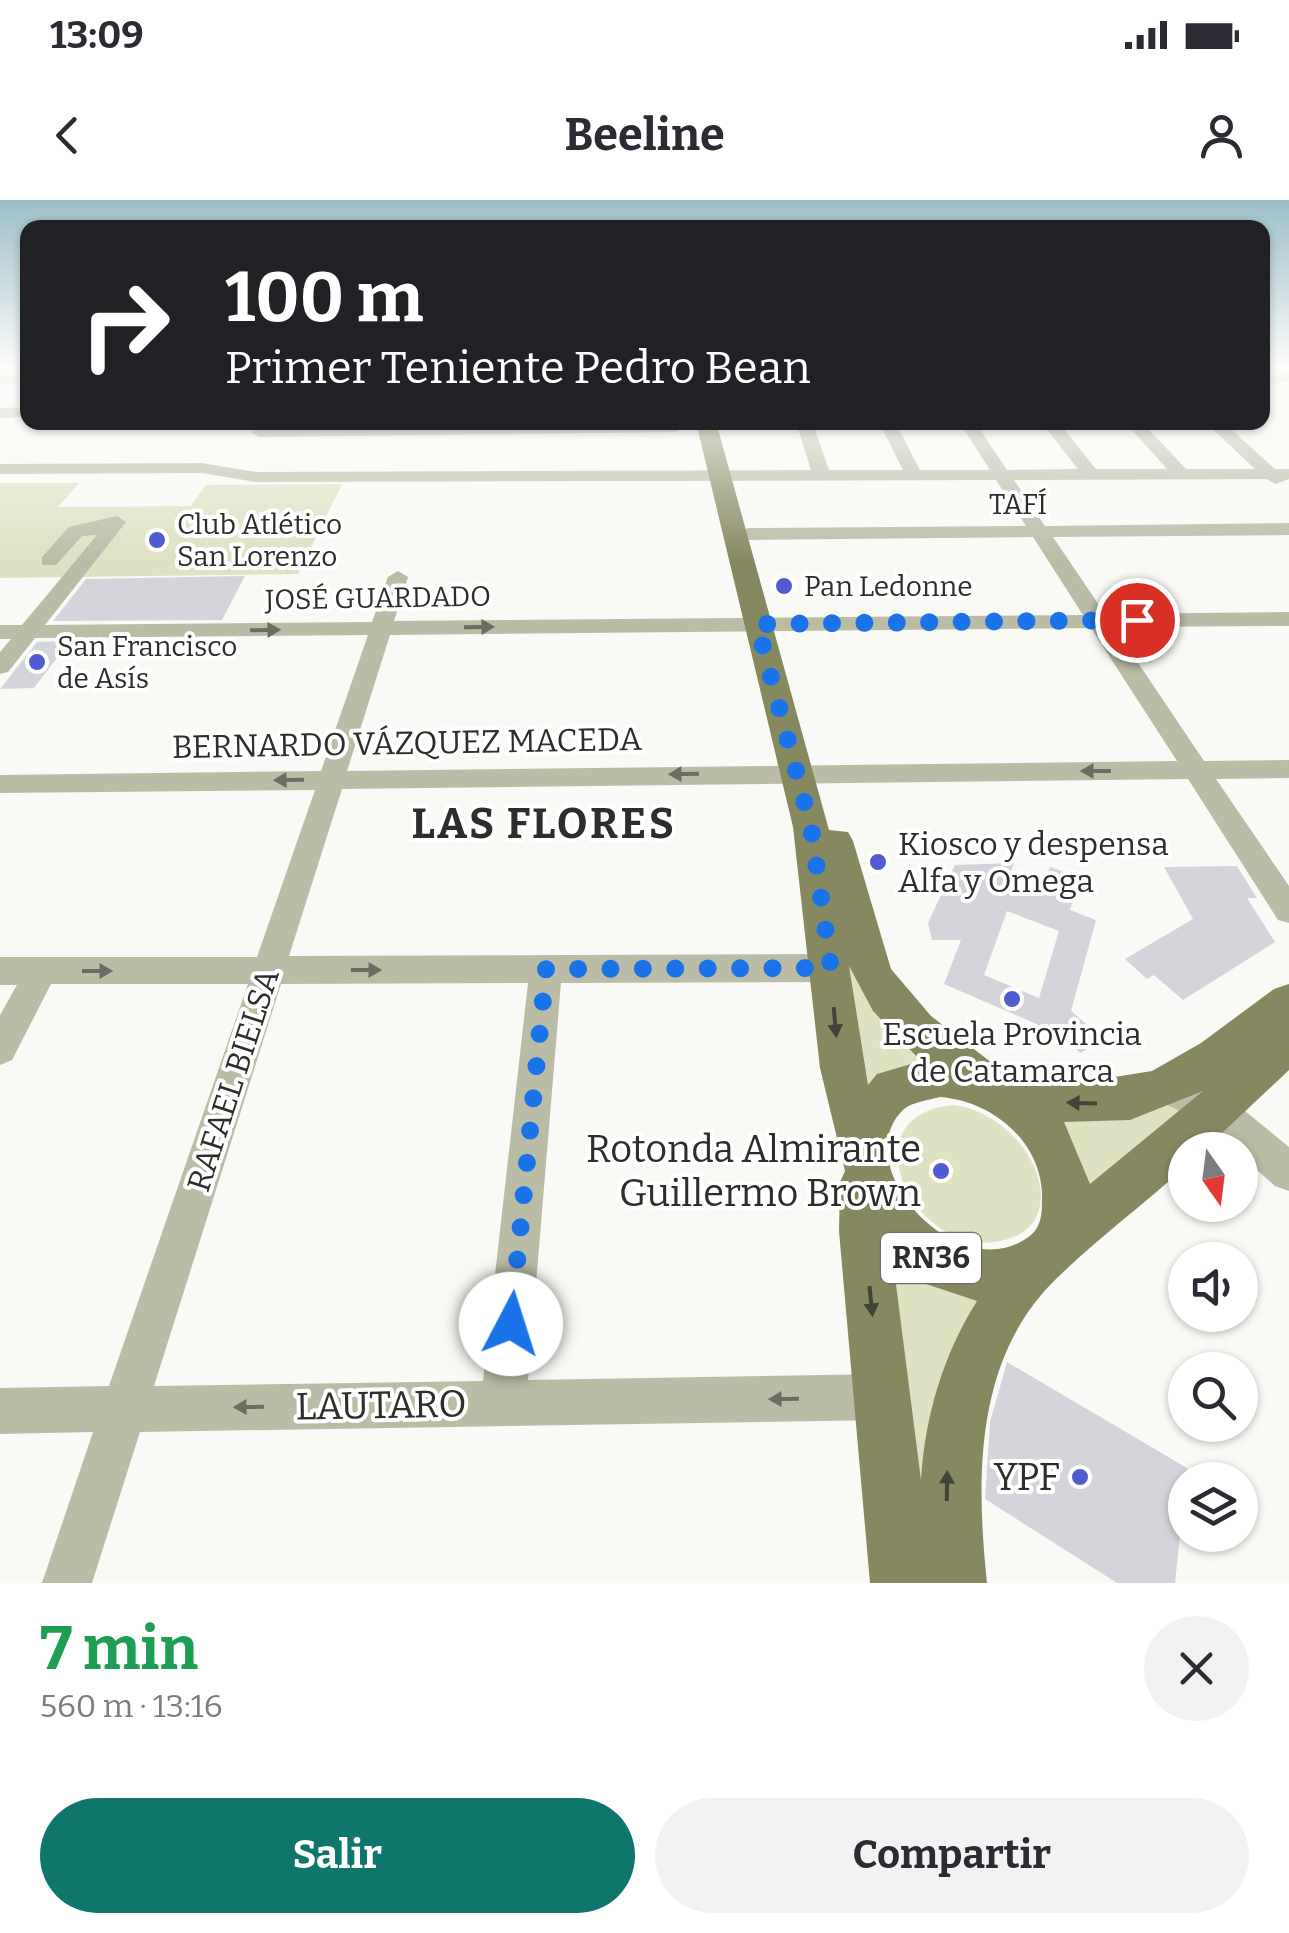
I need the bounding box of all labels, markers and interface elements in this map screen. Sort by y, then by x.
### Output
text: 13:09 [50,12,144,58]
icon: back [40,108,95,163]
text: Beeline [564,108,725,162]
icon: person [1194,108,1249,163]
text: 100 m [225,256,424,340]
icon: right [60,260,190,390]
text: Primer Teniente Pedro Bean [225,341,811,395]
street label: TAFÍ [989,487,1047,521]
place label: Club Atlético San Lorenzo [177,508,342,573]
marker: Club Atlético San Lorenzo [146,529,168,551]
place label: Pan Ledonne [804,570,973,603]
marker: Pan Ledonne [773,575,795,597]
pin [1095,578,1180,663]
street label: JOSÉ GUARDADO [264,579,491,616]
icon: arrive [1110,593,1165,648]
one-way arrow [463,619,495,635]
one-way arrow [250,621,282,637]
place label: San Francisco de Asís [57,630,237,695]
marker: San Francisco de Asís [26,651,48,673]
street label: BERNARDO VÁZQUEZ MACEDA [172,720,643,766]
one-way arrow [1080,763,1112,779]
one-way arrow [667,766,699,782]
one-way arrow [272,773,304,789]
district label: LAS FLORES [412,799,676,849]
place label: Kiosco y despensa Alfa y Omega [898,825,1169,900]
marker: Kiosco y despensa Alfa y Omega [867,851,889,873]
one-way arrow [82,962,114,978]
one-way arrow [351,962,383,978]
street label: RAFAEL BIELSA [179,964,287,1196]
marker: Escuela Provincia de Catamarca [1001,988,1023,1010]
one-way arrow [828,1006,844,1038]
place label: Escuela Provincia de Catamarca [882,1015,1142,1090]
one-way arrow [1066,1094,1098,1110]
place label: Rotonda Almirante Guillermo Brown [586,1126,921,1216]
north arrow [1168,1132,1258,1222]
map controls [1168,1132,1258,1552]
marker: Rotonda Almirante Guillermo Brown [930,1160,952,1182]
road number: RN36 [881,1233,981,1283]
button: sound [1168,1242,1258,1332]
position arrow [459,1272,563,1376]
one-way arrow [863,1286,879,1318]
button: search [1168,1352,1258,1442]
street label: LAUTARO [295,1381,467,1429]
one-way arrow [767,1391,799,1407]
one-way arrow [232,1399,264,1415]
place label: YPF [993,1454,1060,1500]
button: layers [1168,1462,1258,1552]
marker: YPF [1069,1466,1091,1488]
one-way arrow [940,1469,956,1501]
text: 7 min [40,1613,198,1685]
button: close [1144,1616,1249,1721]
text: 560 m · 13:16 [40,1687,223,1725]
button: Salir [40,1798,635,1913]
button: Compartir [655,1798,1249,1913]

